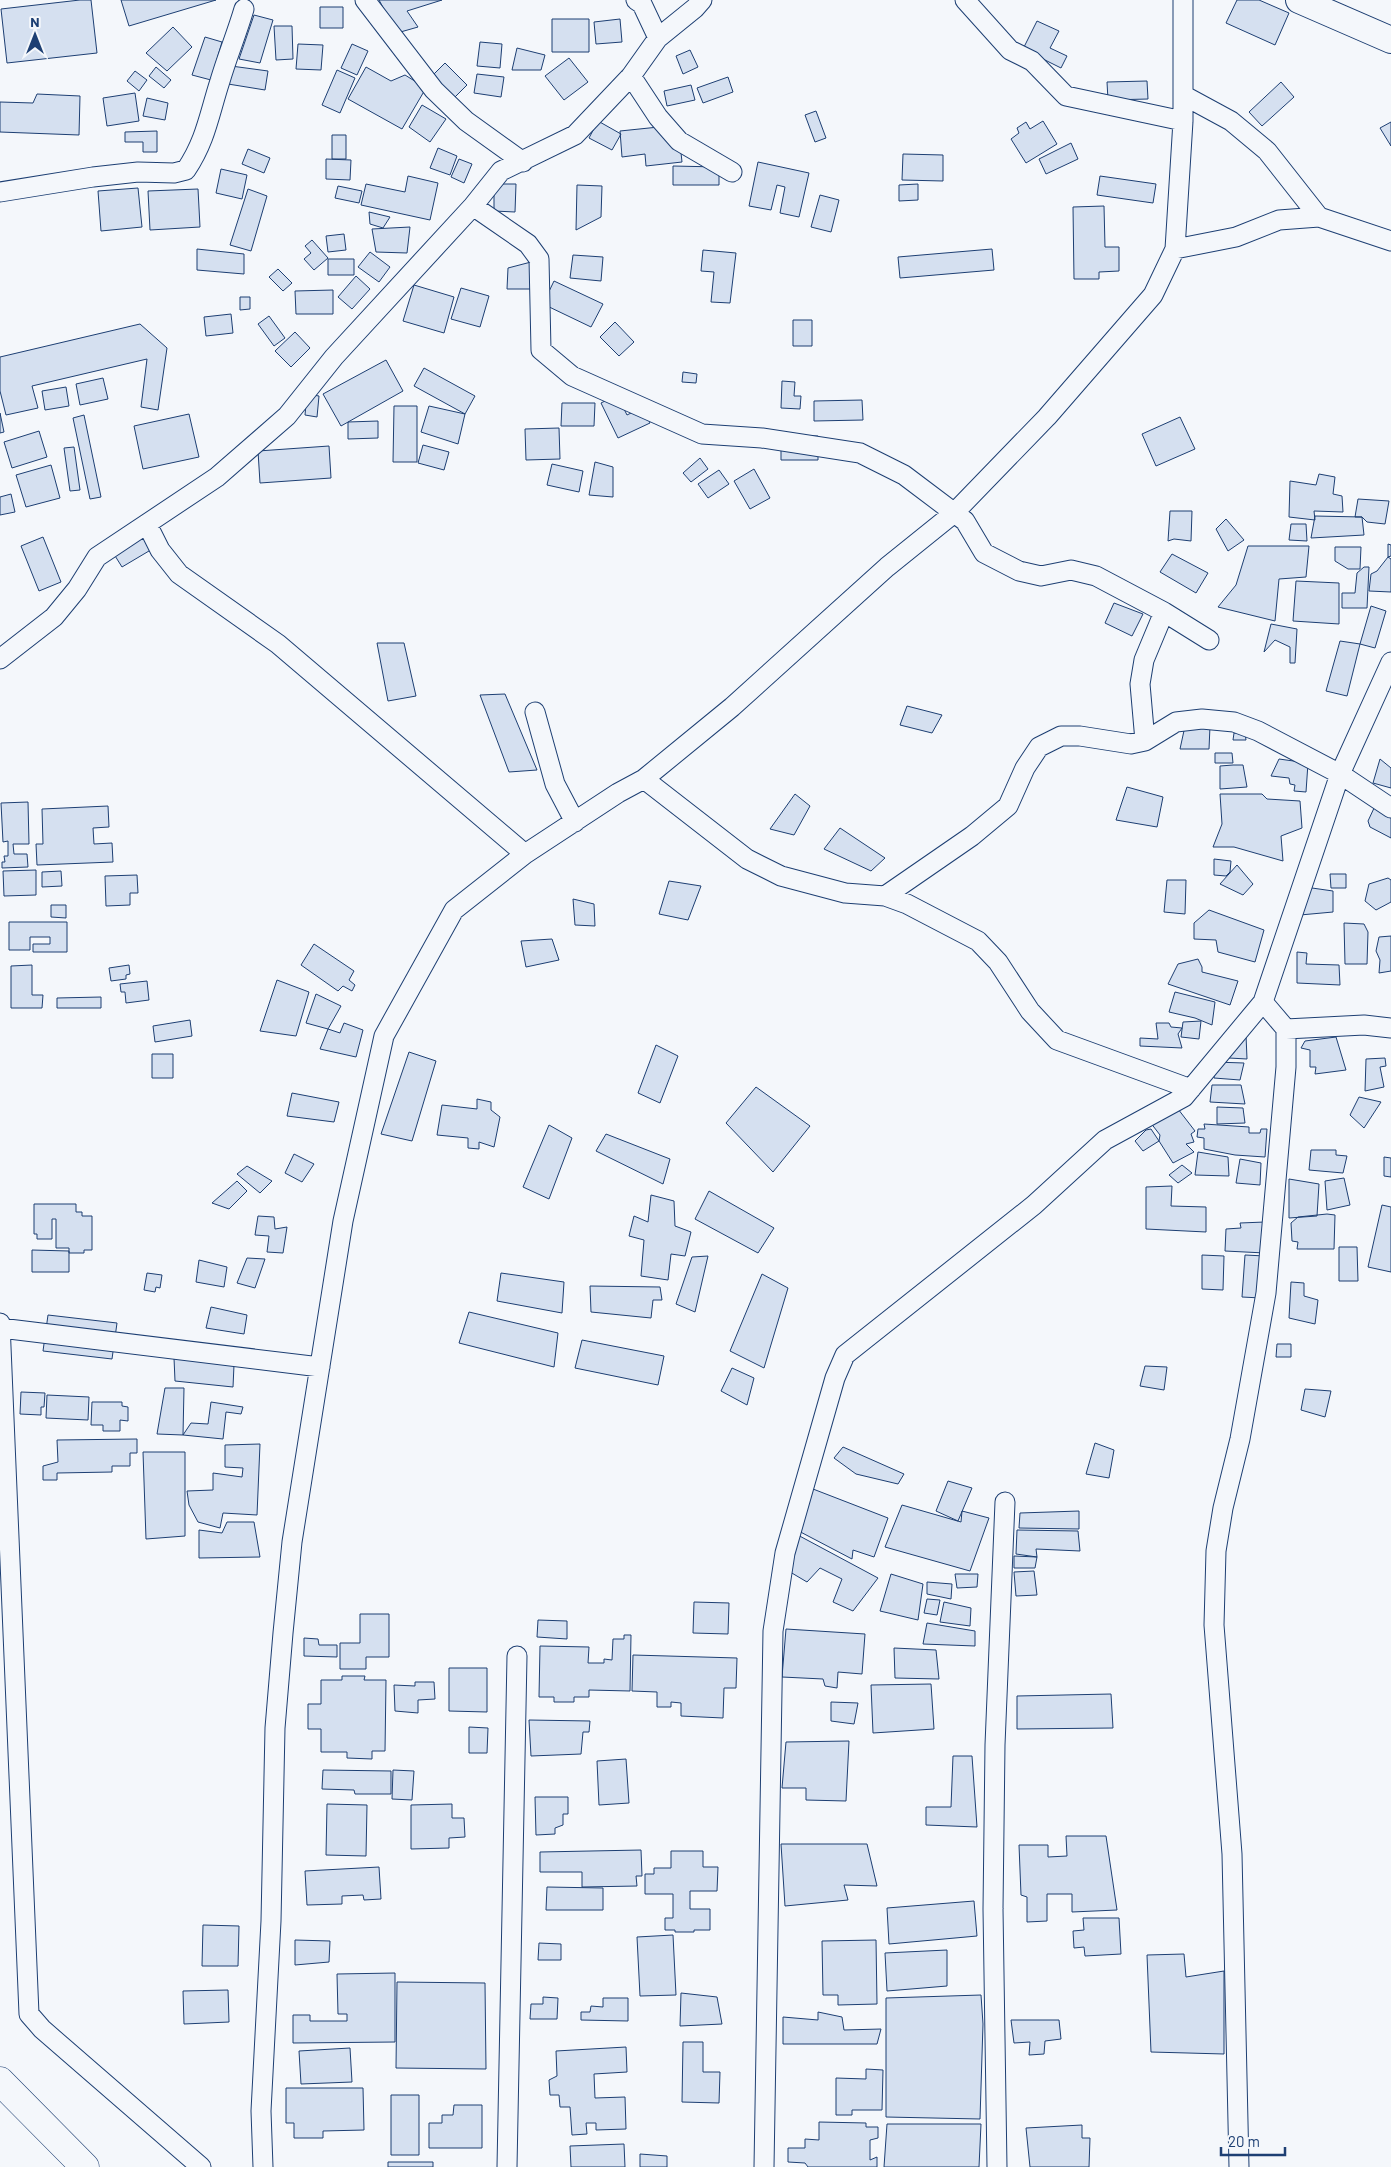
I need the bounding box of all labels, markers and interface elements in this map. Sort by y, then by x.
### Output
north arrow [10,10,60,60]
text: N [30,13,40,30]
scale bar [1221,2124,1285,2156]
text: 20 m [1228,2132,1260,2150]

